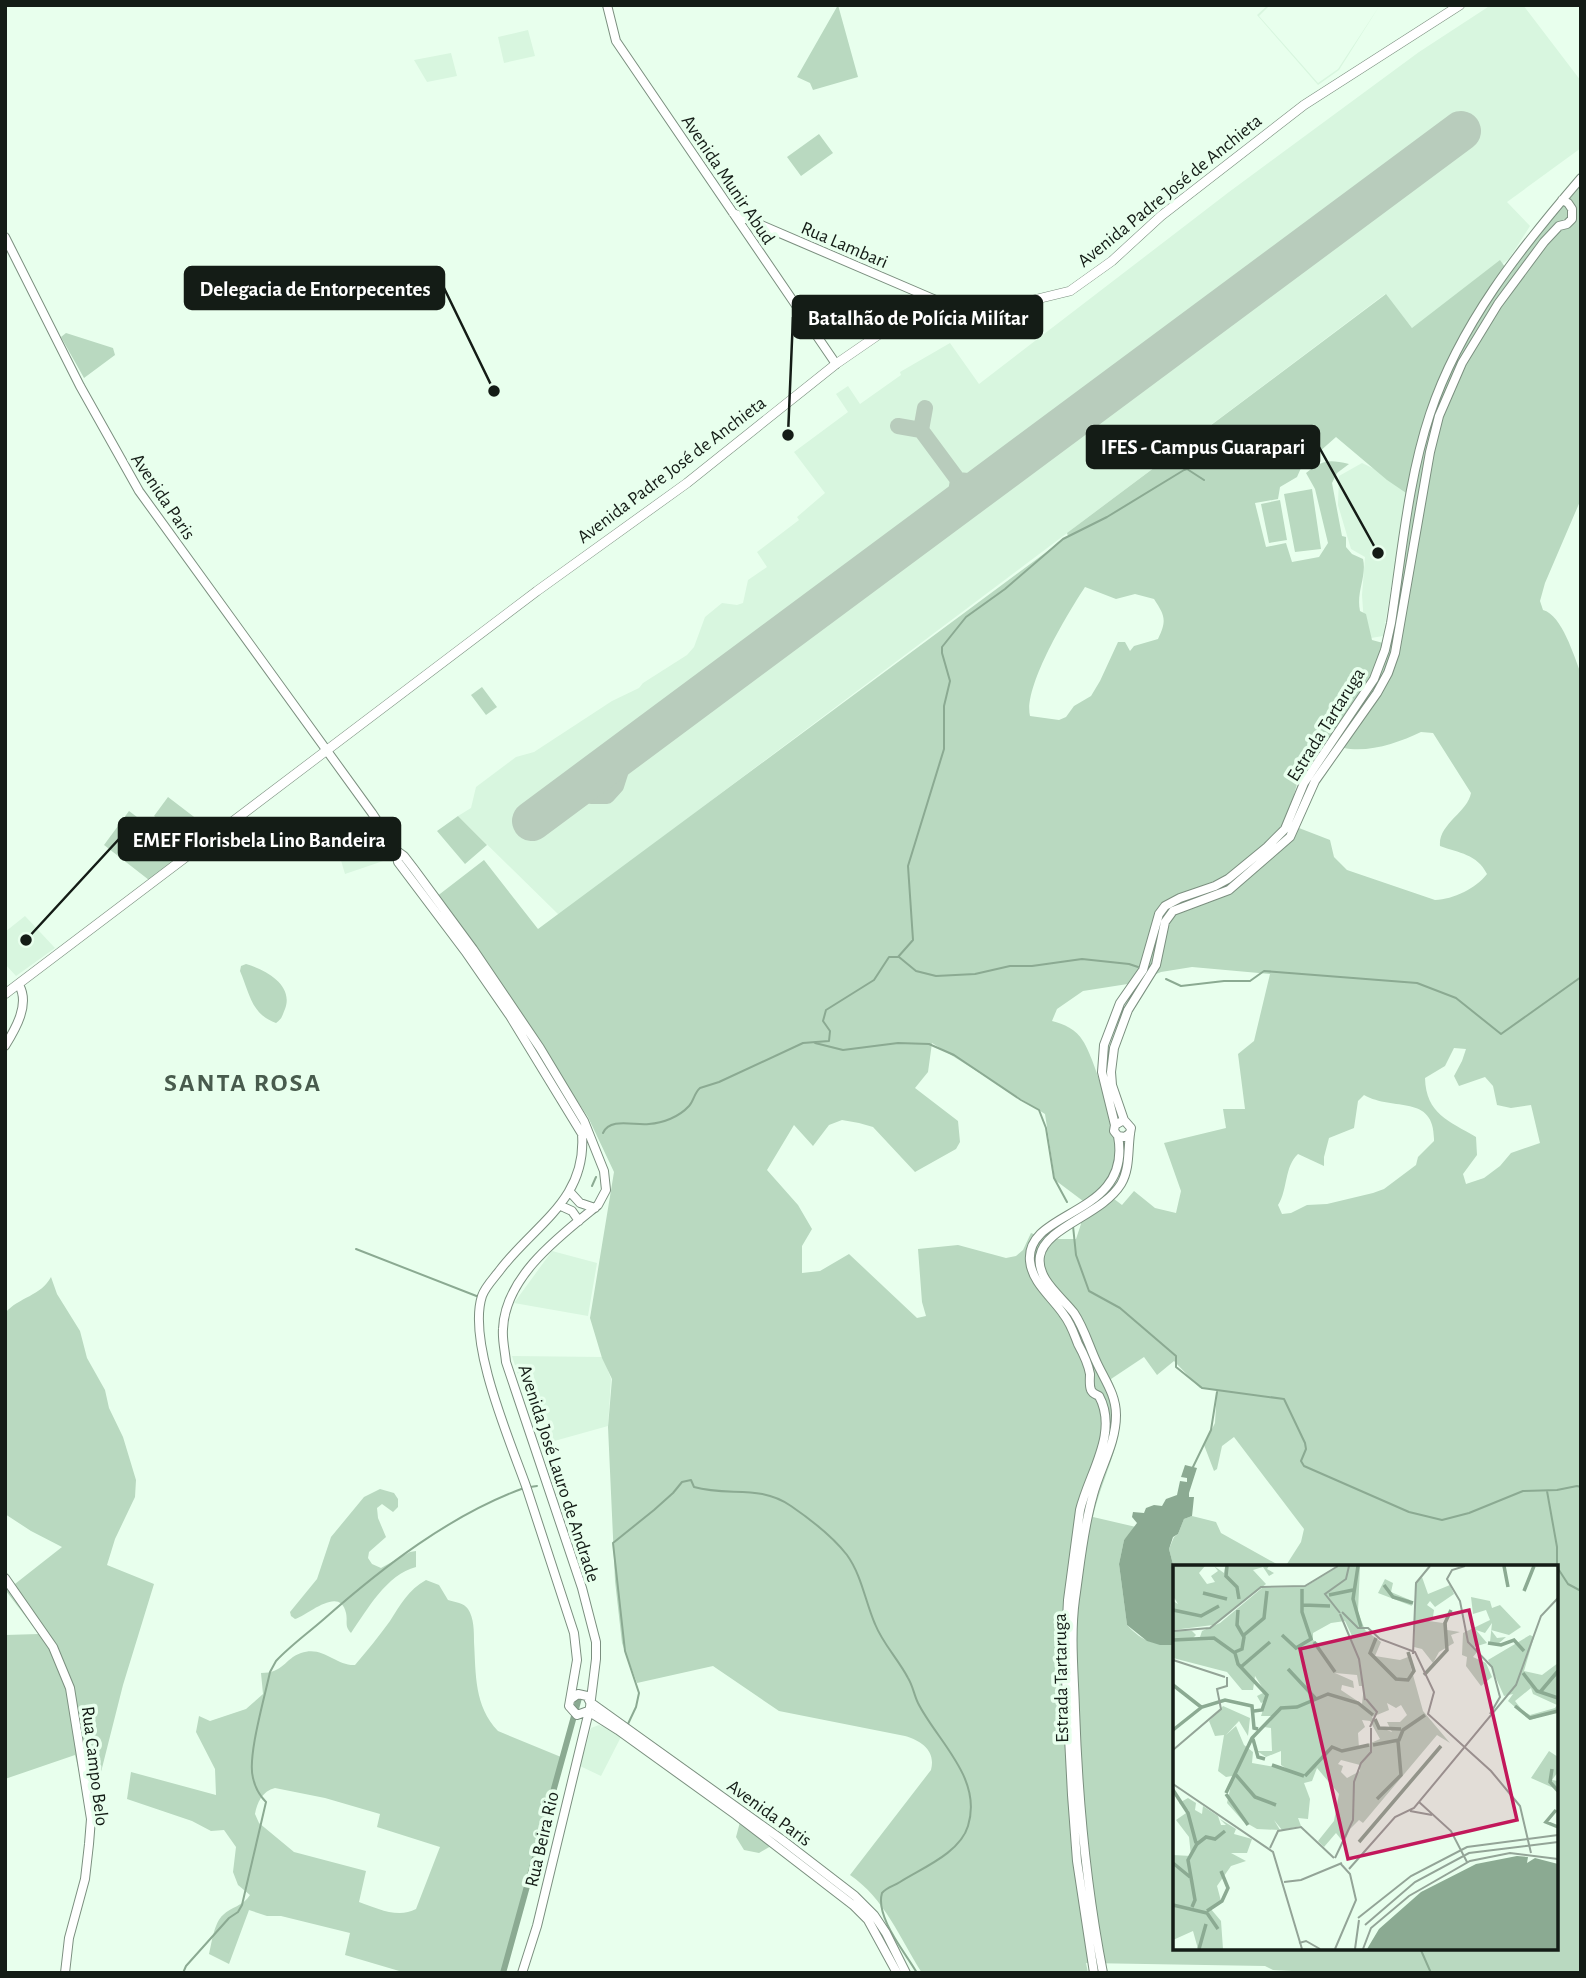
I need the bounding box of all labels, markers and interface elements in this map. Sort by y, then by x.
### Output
street label: Avenida Padre José de Anchieta [1074,111,1266,271]
street label: Avenida Munir Abud [678,112,778,248]
street label: Rua Lambari [798,219,891,272]
callout: Delegacia de Entorpecentes [185,267,444,309]
text: Delegacia de Entorpecentes [200,279,430,300]
callout: Batalhão de Polícia Milítar [793,296,1042,338]
text: Batalhão de Polícia Milítar [808,308,1029,329]
street label: Avenida Padre José de Anchieta [574,393,770,547]
callout: IFES - Campus Guarapari [1087,426,1319,468]
text: IFES - Campus Guarapari [1101,437,1305,458]
street label: Avenida Paris [127,450,198,543]
street label: Estrada Tartaruga [1284,665,1369,785]
callout: EMEF Florisbela Lino Bandeira [119,818,400,860]
text: EMEF Florisbela Lino Bandeira [133,830,385,851]
district label: SANTA ROSA [164,1070,322,1096]
street label: Avenida José Lauro de Andrade [514,1362,603,1585]
inset map [1173,1565,1558,1950]
street label: Estrada Tartaruga [1051,1613,1072,1743]
street label: Rua Campo Belo [78,1705,111,1827]
street label: Avenida Paris [723,1776,815,1850]
street label: Rua Beira Rio [522,1790,563,1889]

